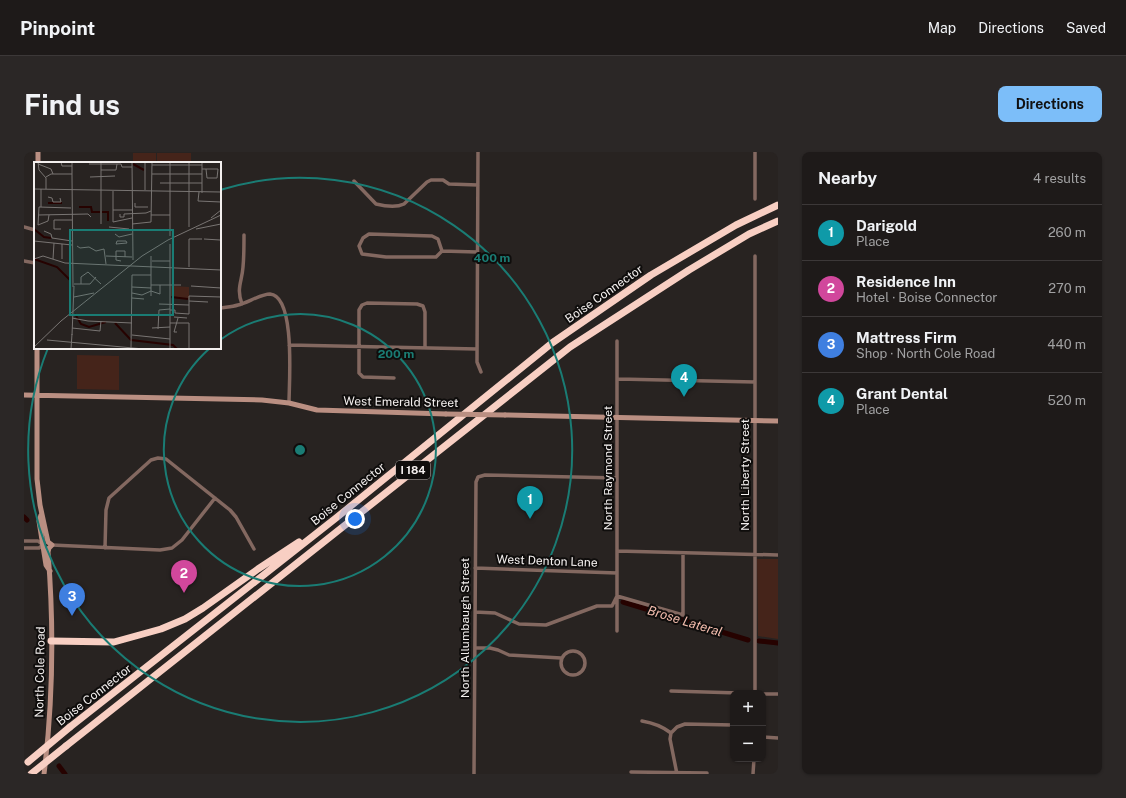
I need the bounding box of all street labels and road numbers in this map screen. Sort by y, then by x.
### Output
street label: Boise Connector [563,262,646,326]
street label: West Emerald Street [343,394,459,410]
street label: North Raymond Street [601,405,615,530]
street label: North Liberty Street [738,419,752,531]
street label: Boise Connector [308,460,388,528]
road number: I 184 [396,461,430,479]
street label: West Denton Lane [496,552,598,570]
street label: North Allumbaugh Street [458,557,472,698]
street label: North Cole Road [32,626,48,718]
street label: Boise Connector [54,661,135,729]

